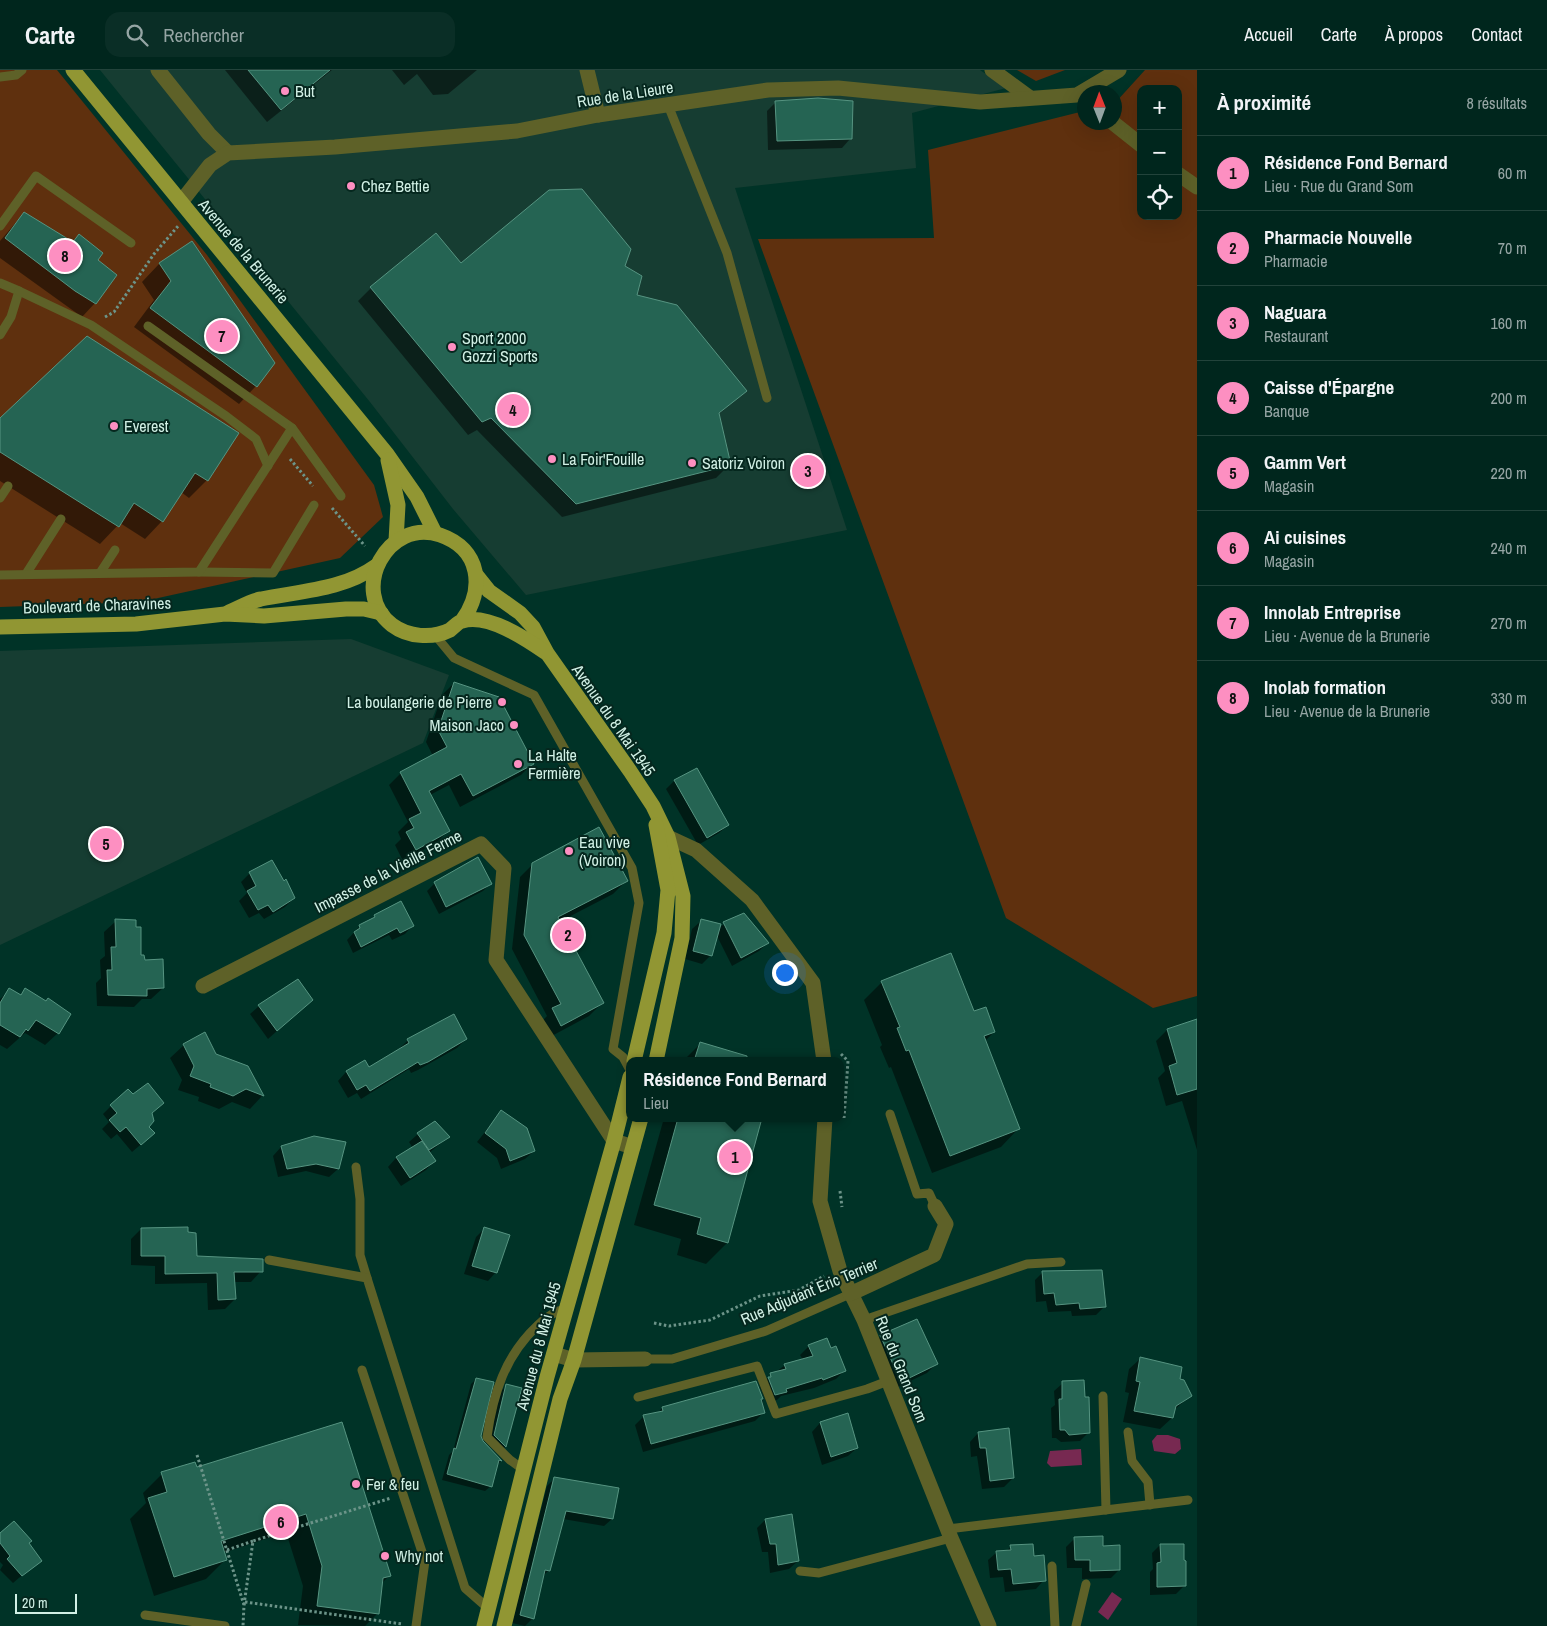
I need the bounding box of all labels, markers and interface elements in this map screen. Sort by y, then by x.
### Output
search box [105,12,455,57]
text: Carte [25,19,75,51]
icon: search [123,21,151,49]
text: Rechercher [163,22,244,48]
text: Accueil [1244,22,1293,47]
text: Carte [1321,22,1357,47]
text: À propos [1385,22,1443,47]
text: Contact [1471,22,1522,47]
street label: Rue de la Lieure [575,76,675,112]
place label: But [295,80,315,102]
marker: But [279,85,291,97]
north arrow [1077,85,1122,130]
map controls [1137,85,1182,220]
button: + [1137,85,1182,130]
text: À proximité [1217,88,1311,117]
text: 8 résultats [1466,92,1527,114]
button: − [1137,130,1182,175]
text: Résidence Fond Bernard [1264,149,1448,175]
text: 1 [1229,162,1237,184]
text: 60 m [1498,162,1527,184]
place label: Chez Bettie [361,175,430,197]
button: locate [1137,175,1182,220]
text: Lieu · Rue du Grand Som [1264,175,1414,197]
marker: Chez Bettie [345,180,357,192]
street label: Avenue de la Brunerie [193,193,294,308]
text: Pharmacie Nouvelle [1264,224,1412,250]
pin: 8 [49,237,81,275]
text: 2 [1229,237,1237,259]
text: 70 m [1498,237,1527,259]
text: Pharmacie [1264,250,1327,272]
text: Naguara [1264,299,1326,325]
text: 3 [1229,312,1237,334]
text: 160 m [1491,312,1527,334]
pin: 7 [206,317,238,355]
text: Restaurant [1264,325,1328,347]
place label: Sport 2000 Gozzi Sports [462,327,538,367]
marker: Sport 2000 Gozzi Sports [446,341,458,353]
text: Caisse d'Épargne [1264,374,1394,400]
text: 4 [1229,387,1237,409]
text: 200 m [1491,387,1527,409]
pin: 4 [497,391,529,429]
text: Banque [1264,400,1309,422]
place label: Everest [124,415,169,437]
marker: Everest [108,420,120,432]
place label: La Foir'Fouille [562,448,644,470]
text: Gamm Vert [1264,449,1346,475]
place label: Satoriz Voiron [702,452,785,474]
pin: 3 [792,452,824,490]
marker: La Foir'Fouille [546,453,558,465]
marker: Satoriz Voiron [686,457,698,469]
text: 5 [1229,462,1237,484]
text: 220 m [1491,462,1527,484]
text: Magasin [1264,475,1314,497]
text: Ai cuisines [1264,524,1346,550]
text: 6 [1229,537,1237,559]
text: 240 m [1491,537,1527,559]
text: Magasin [1264,550,1314,572]
street label: Boulevard de Charavines [23,591,171,619]
text: Innolab Entreprise [1264,599,1401,625]
text: 7 [1229,612,1237,634]
text: 270 m [1491,612,1527,634]
text: Lieu · Avenue de la Brunerie [1264,625,1430,647]
street label: Avenue du 8 Mai 1945 [567,659,661,780]
text: Inolab formation [1264,674,1386,700]
text: 8 [1229,687,1237,709]
text: 330 m [1491,687,1527,709]
place label: La boulangerie de Pierre [347,691,492,713]
marker: La boulangerie de Pierre [496,696,508,708]
text: Lieu · Avenue de la Brunerie [1264,700,1430,722]
place label: Maison Jaco [430,714,504,736]
marker: Maison Jaco [508,719,520,731]
place label: La Halte Fermière [528,744,581,784]
marker: La Halte Fermière [512,758,524,770]
street label: Impasse de la Vieille Ferme [311,824,465,918]
pin: 5 [90,825,122,863]
place label: Eau vive (Voiron) [579,831,630,871]
marker: Eau vive (Voiron) [563,845,575,857]
pin: 2 [552,916,584,954]
your location [772,960,798,986]
popup [626,1057,844,1122]
text: Résidence Fond Bernard [643,1066,827,1092]
text: Lieu [643,1092,669,1114]
pin: 1 [719,1138,751,1176]
street label: Rue Adjudant Eric Terrier [737,1252,882,1330]
street label: Avenue du 8 Mai 1945 [510,1279,566,1413]
street label: Rue du Grand Som [871,1312,933,1426]
place label: Fer & feu [366,1473,419,1495]
marker: Fer & feu [350,1478,362,1490]
pin: 6 [265,1503,297,1541]
place label: Why not [395,1545,443,1567]
marker: Why not [379,1550,391,1562]
scale bar [15,1591,78,1614]
text: 20 m [22,1594,48,1612]

